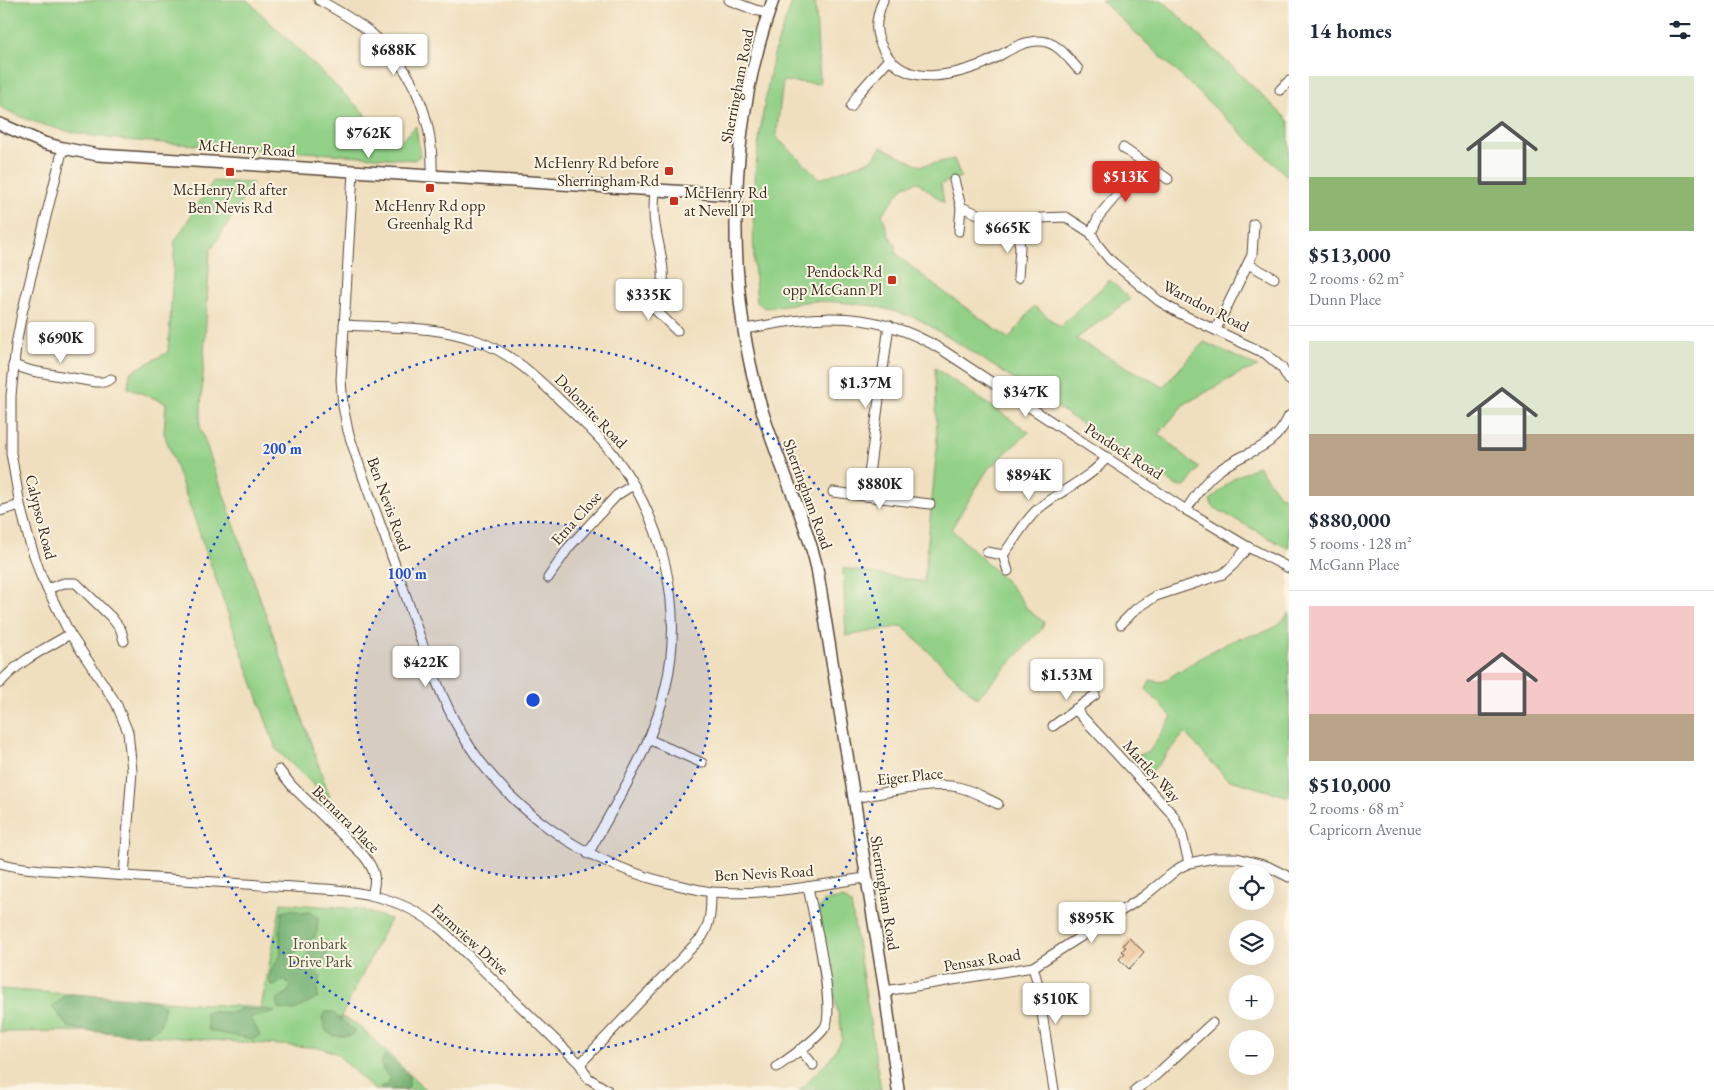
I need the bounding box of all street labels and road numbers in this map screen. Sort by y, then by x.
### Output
street label: Sherringham Road [716,26,759,145]
street label: McHenry Road [198,134,297,162]
street label: Warndon Road [1159,275,1254,337]
street label: Dolomite Road [550,369,632,453]
street label: Pendock Road [1081,418,1168,485]
street label: Sherringham Road [778,436,838,553]
street label: Ben Nevis Road [362,454,416,555]
street label: Calypso Road [20,472,62,562]
street label: Etna Close [546,486,606,550]
street label: Martley Way [1118,735,1186,808]
street label: Eiger Place [876,762,944,790]
street label: Bernarra Place [308,781,384,857]
street label: Sherringham Road [866,834,905,953]
street label: Ben Nevis Road [714,860,815,886]
street label: Farmview Drive [427,899,513,979]
street label: Pensax Road [942,943,1023,976]

